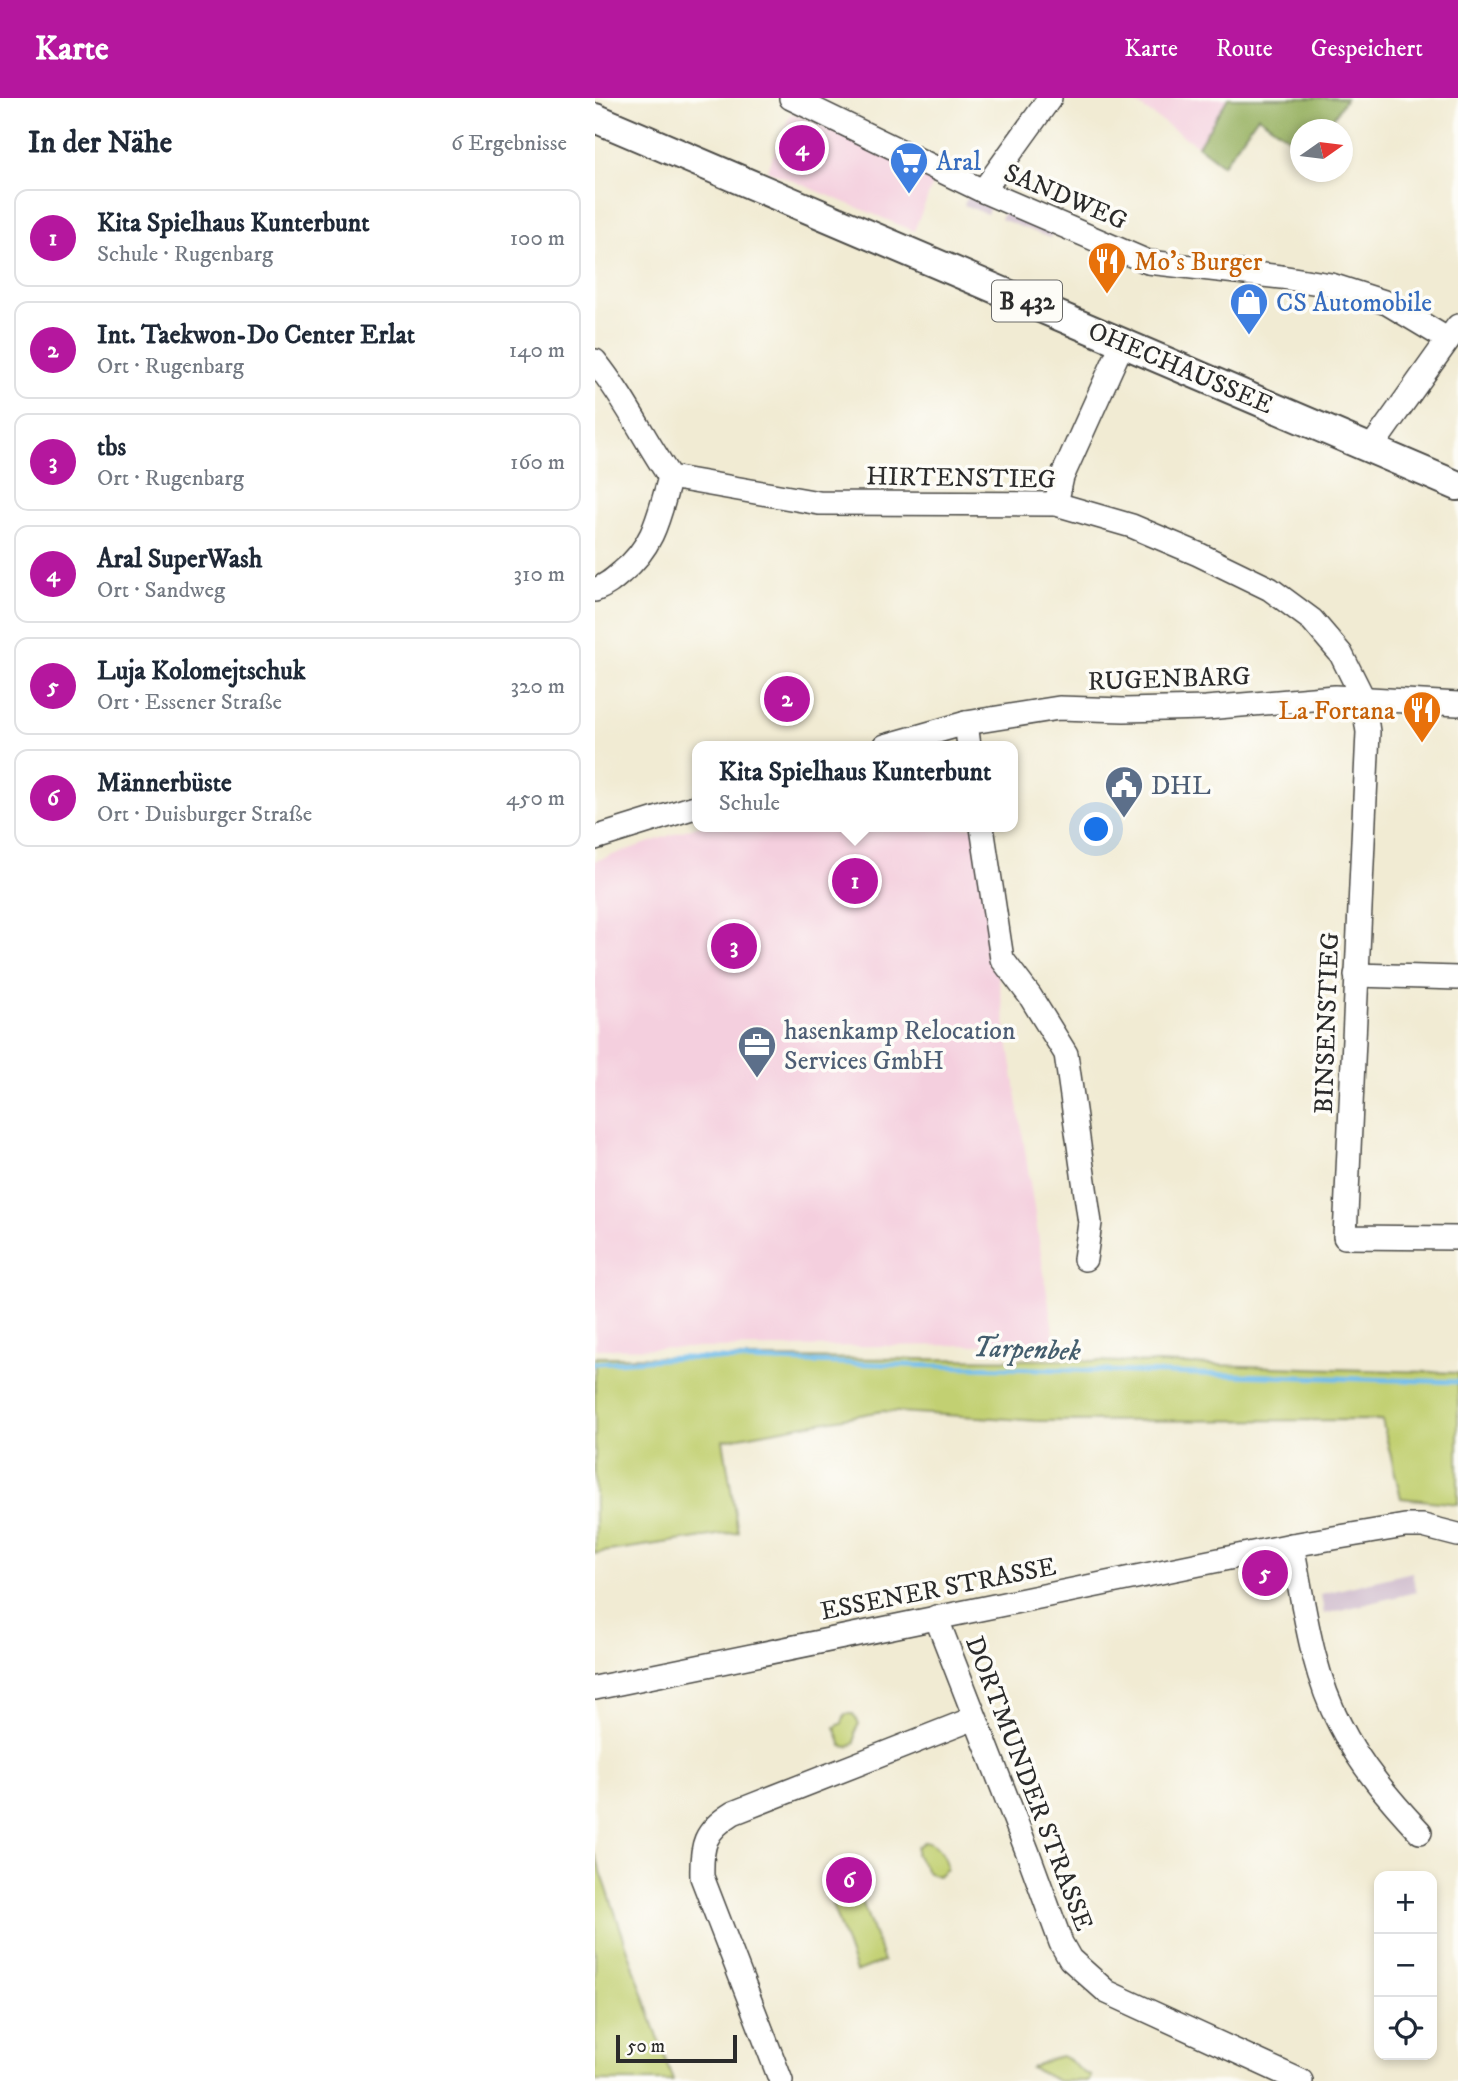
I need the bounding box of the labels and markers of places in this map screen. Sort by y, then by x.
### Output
pin: 4 [779,122,825,174]
supermarket icon: Aral [888,140,930,195]
place label: Aral [936,146,981,179]
restaurant icon: Mo's Burger [1086,240,1128,295]
place label: Mo's Burger [1134,246,1263,279]
shop icon: CS Automobile [1228,281,1270,336]
place label: CS Automobile [1276,287,1432,320]
pin: 2 [764,673,810,725]
restaurant icon: La Fortana [1401,689,1443,744]
place label: La Fortana [1278,695,1395,728]
public building icon: DHL [1103,764,1145,819]
place label: DHL [1151,770,1211,803]
pin: 1 [832,855,878,907]
pin: 3 [711,920,757,972]
place label: hasenkamp Relocation Services GmbH [784,1015,1016,1078]
office icon: hasenkamp Relocation Services GmbH [736,1024,778,1079]
pin: 5 [1242,1547,1288,1599]
pin: 6 [826,1854,872,1906]

